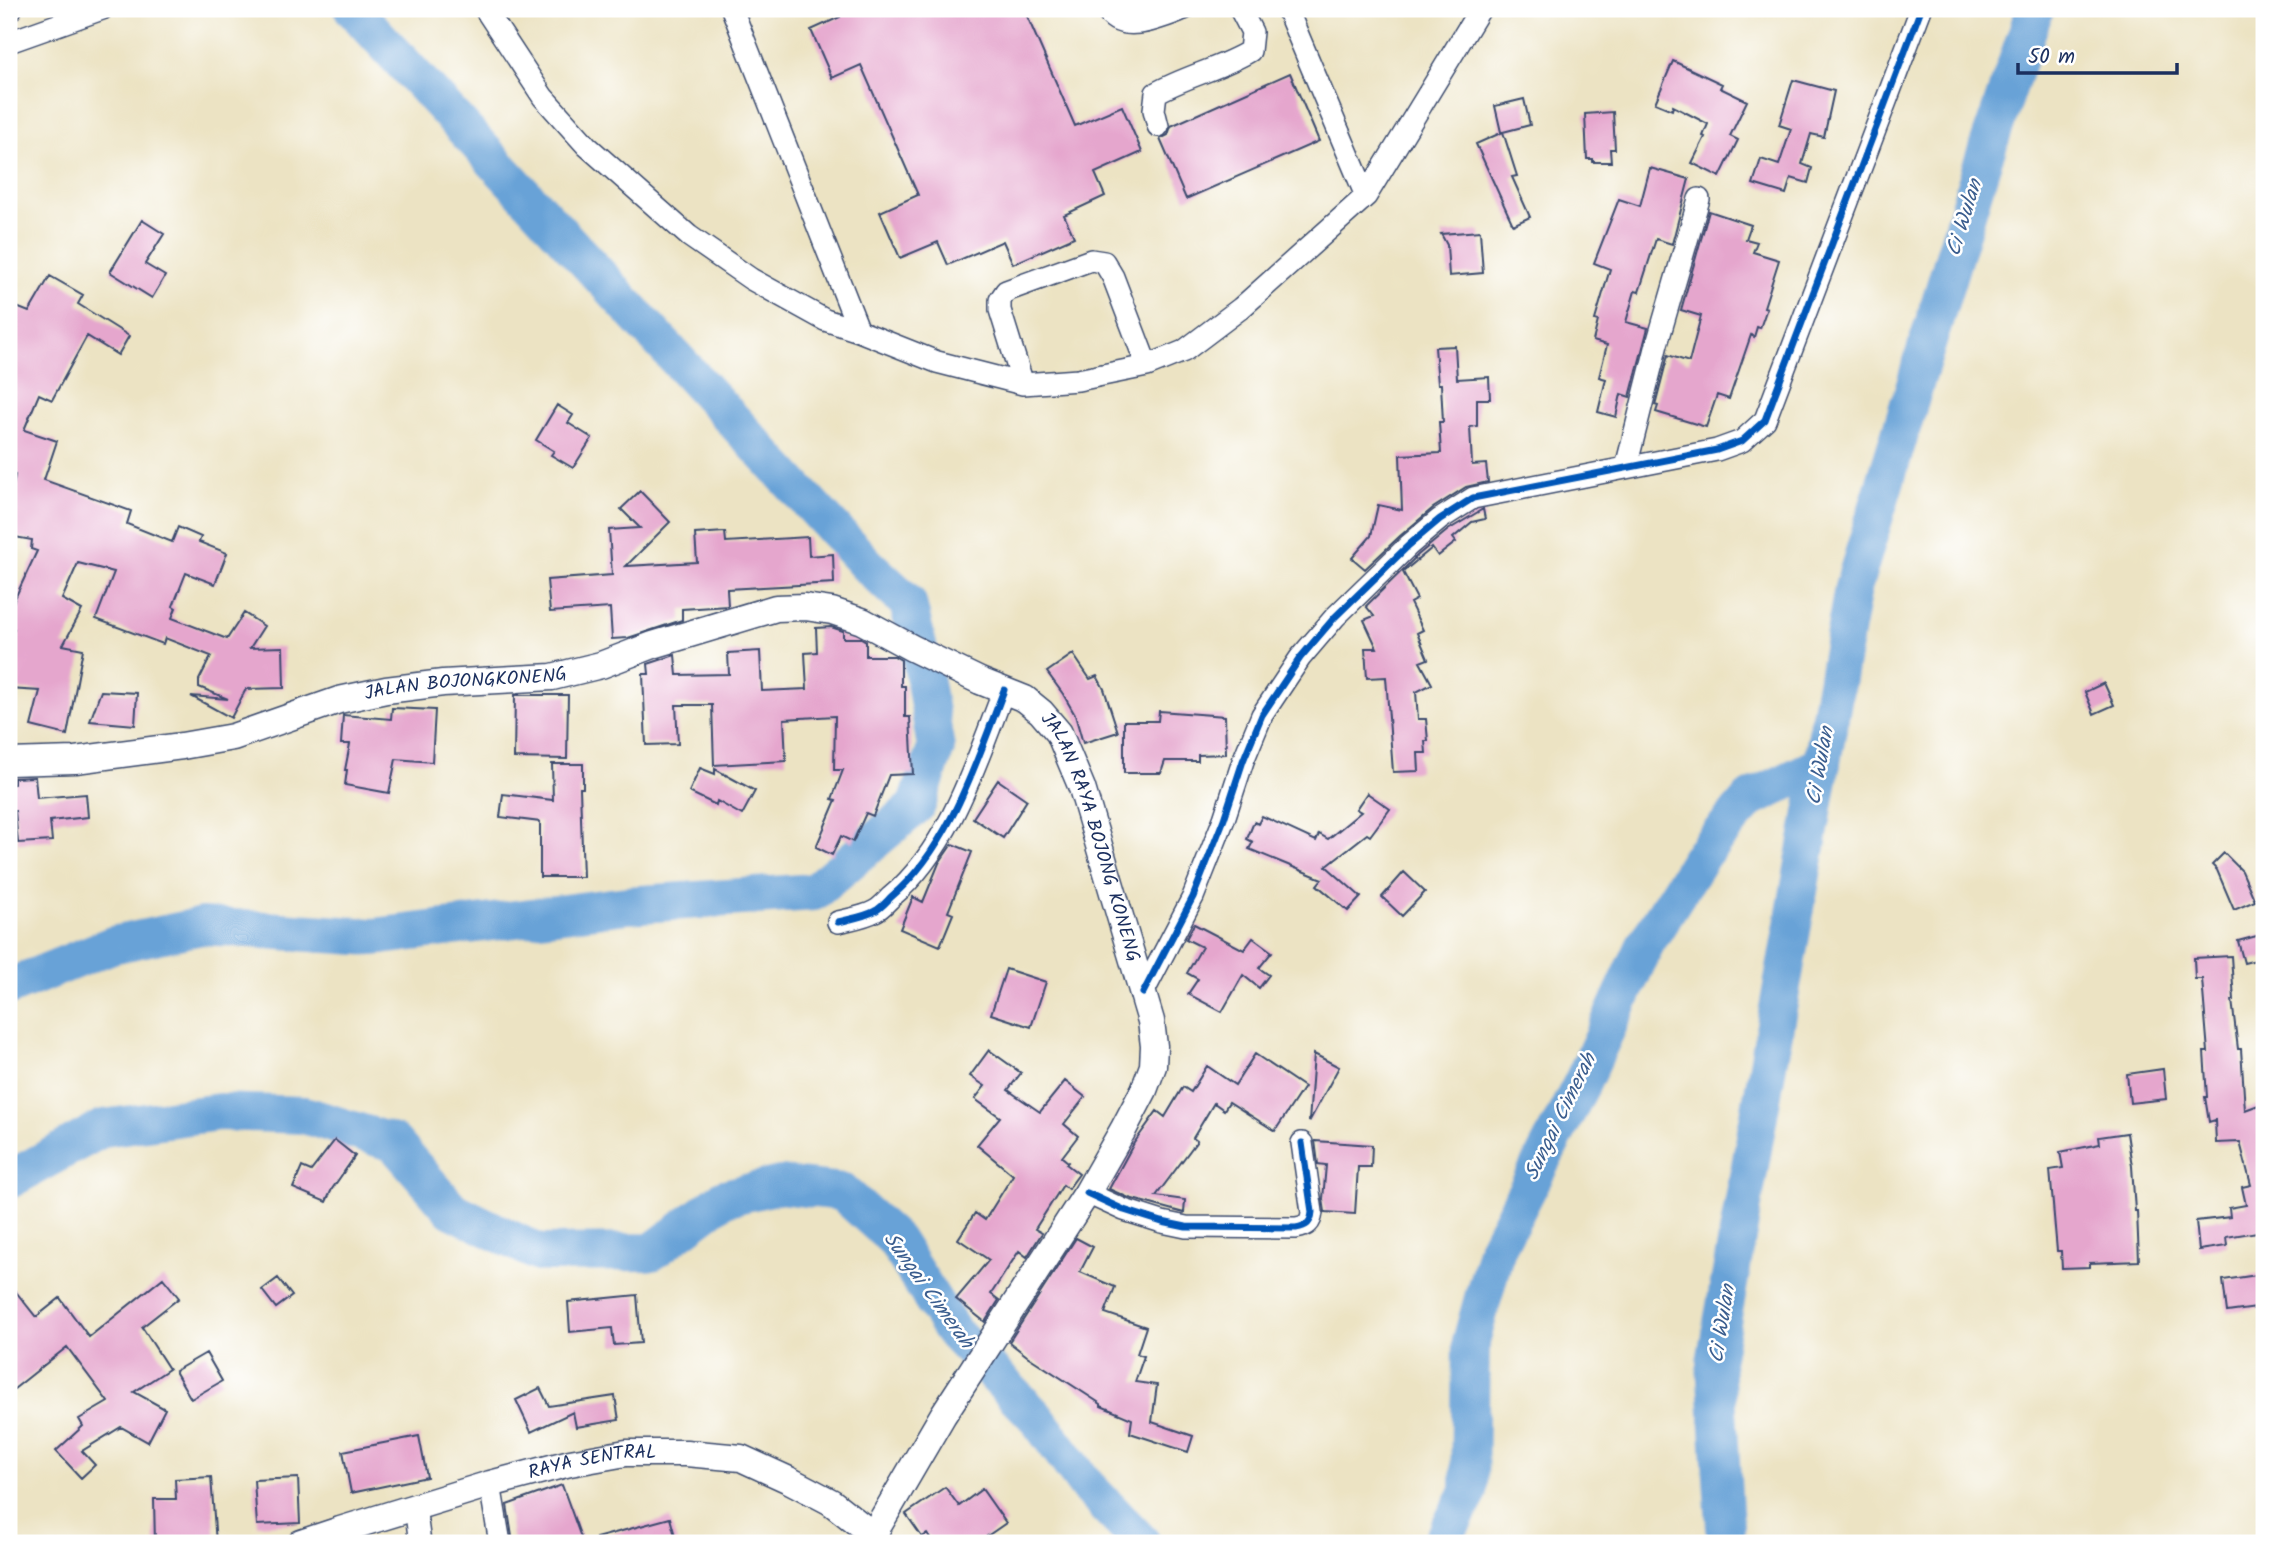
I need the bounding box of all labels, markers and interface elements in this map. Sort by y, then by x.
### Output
scale bar [2018,32,2177,76]
text: 50 m [2028,41,2075,74]
water label: Ci Wulan [1938,174,1993,260]
street label: JALAN BOJONGKONENG [362,659,570,709]
street label: JALAN RAYA BOJONG KONENG [1033,706,1148,966]
water label: Ci Wulan [1798,723,1844,808]
water label: Sungai Cimerah [1516,1046,1607,1186]
water label: Sungai Cimerah [874,1226,983,1358]
water label: Ci Wulan [1701,1281,1746,1365]
street label: RAYA SENTRAL [525,1438,656,1488]

